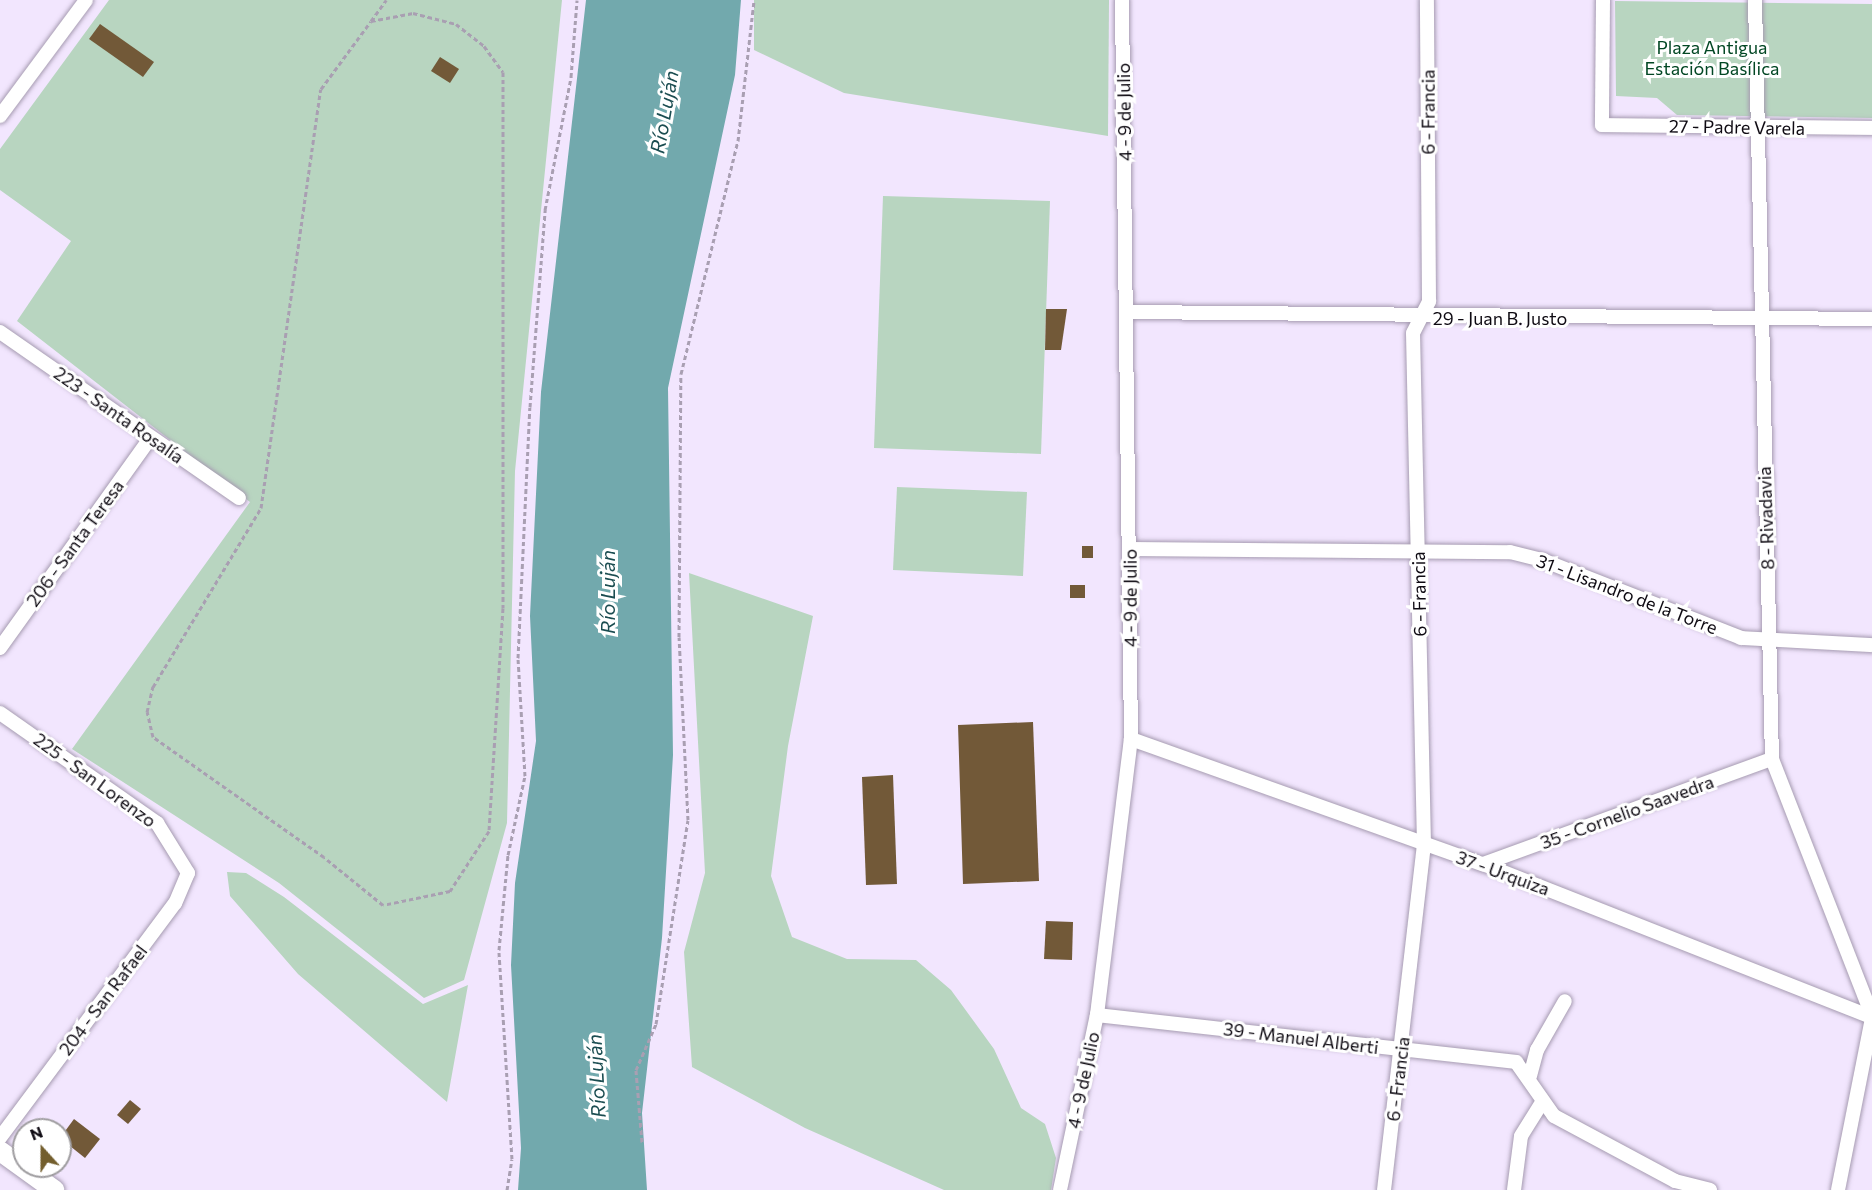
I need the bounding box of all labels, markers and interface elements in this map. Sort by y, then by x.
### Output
park label: Plaza Antigua Estación Basílica [1644,37,1780,80]
street label: 4 - 9 de Julio [1112,63,1136,161]
water label: Río Luján [645,69,683,155]
street label: 6 - Francia [1417,69,1439,155]
street label: 27 - Padre Varela [1669,115,1805,139]
street label: 29 - Juan B. Justo [1433,307,1567,329]
street label: 223 - Santa Rosalía [50,362,188,468]
street label: 8 - Rivadavia [1753,466,1779,570]
street label: 206 - Santa Teresa [22,475,128,611]
street label: 4 - 9 de Julio [1119,549,1141,647]
water label: Río Luján [595,550,619,634]
street label: 31 - Lisandro de la Torre [1533,550,1721,638]
street label: 6 - Francia [1407,551,1431,637]
street label: 225 - San Lorenzo [30,728,160,832]
street label: 35 - Cornelio Saavedra [1537,771,1717,853]
street label: 37 - Urquiza [1453,846,1553,900]
street label: 204 - San Rafael [54,941,152,1059]
street label: 39 - Manuel Alberti [1222,1018,1380,1058]
street label: 4 - 9 de Julio [1062,1030,1104,1130]
water label: Río Luján [582,1033,610,1119]
street label: 6 - Francia [1382,1035,1414,1123]
north arrow [12,1118,72,1178]
text: N [27,1122,45,1144]

